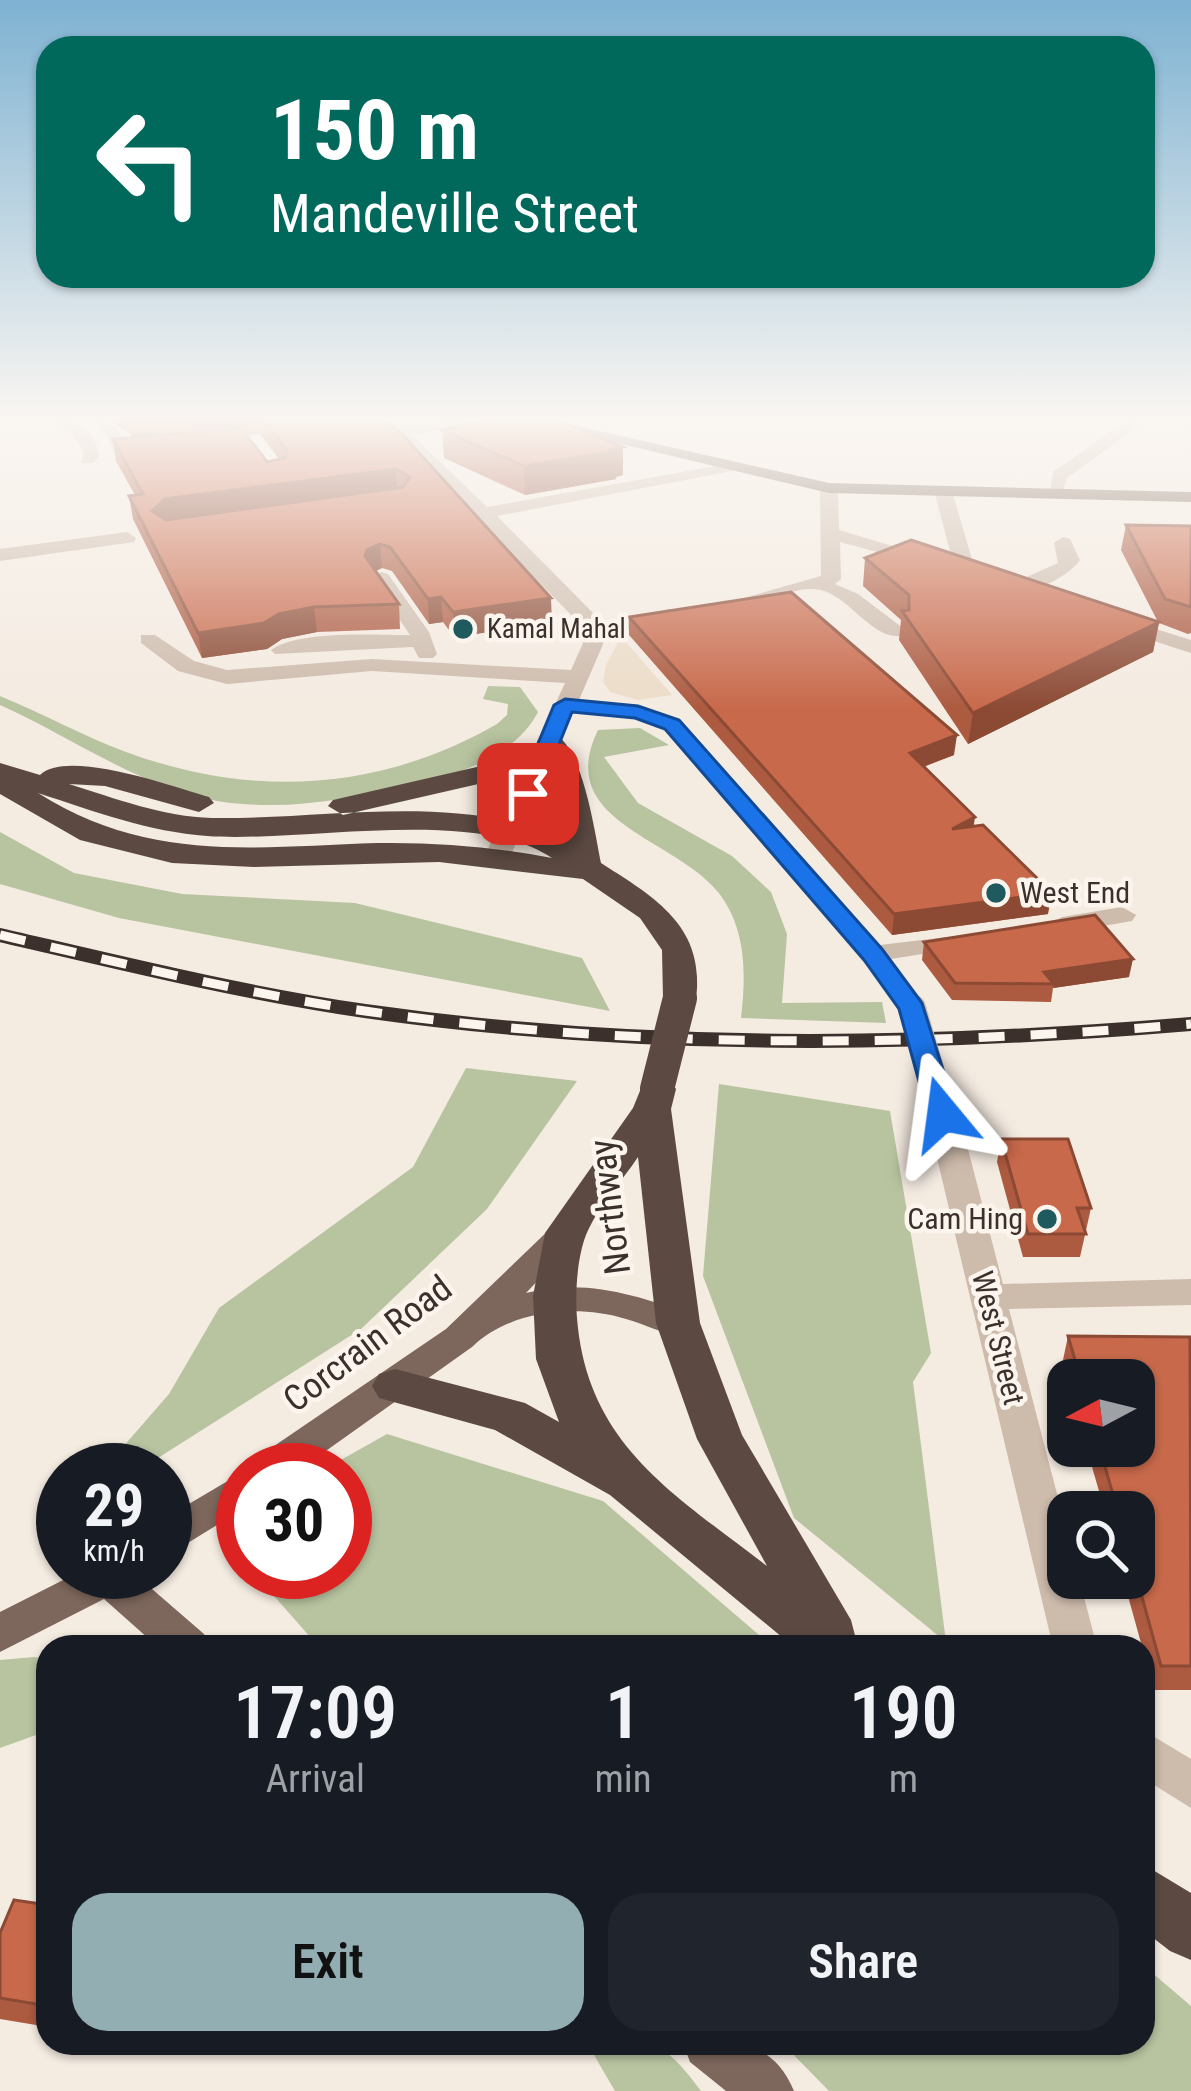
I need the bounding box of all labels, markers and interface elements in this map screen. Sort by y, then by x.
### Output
text: 150 m [270,81,479,180]
icon: left [72,84,228,240]
text: Mandeville Street [270,182,639,245]
place label: Kamal Mahal [487,613,626,645]
marker: Kamal Mahal [450,616,476,642]
pin [477,743,579,845]
icon: arrive [495,761,561,827]
place label: West End [1020,875,1130,910]
marker: West End [983,880,1009,906]
position arrow [880,1051,1006,1177]
street label: Northway [581,1137,639,1277]
place label: Cam Hing [907,1201,1023,1236]
marker: Cam Hing [1034,1206,1060,1232]
street label: Corcrain Road [275,1267,460,1421]
street label: West Street [965,1268,1032,1408]
north arrow [1047,1359,1155,1467]
map controls [1047,1359,1155,1599]
speed limit sign: 30 [216,1443,372,1599]
text: 29 [84,1470,144,1541]
button: search [1047,1491,1155,1599]
text: km/h [83,1533,145,1568]
text: 17:09 [233,1671,397,1756]
text: 1 [605,1671,641,1756]
text: 190 [849,1671,958,1756]
text: Arrival [266,1756,365,1802]
text: min [595,1756,652,1802]
text: m [889,1756,918,1802]
button: Exit [72,1893,584,2031]
button: Share [608,1893,1119,2031]

